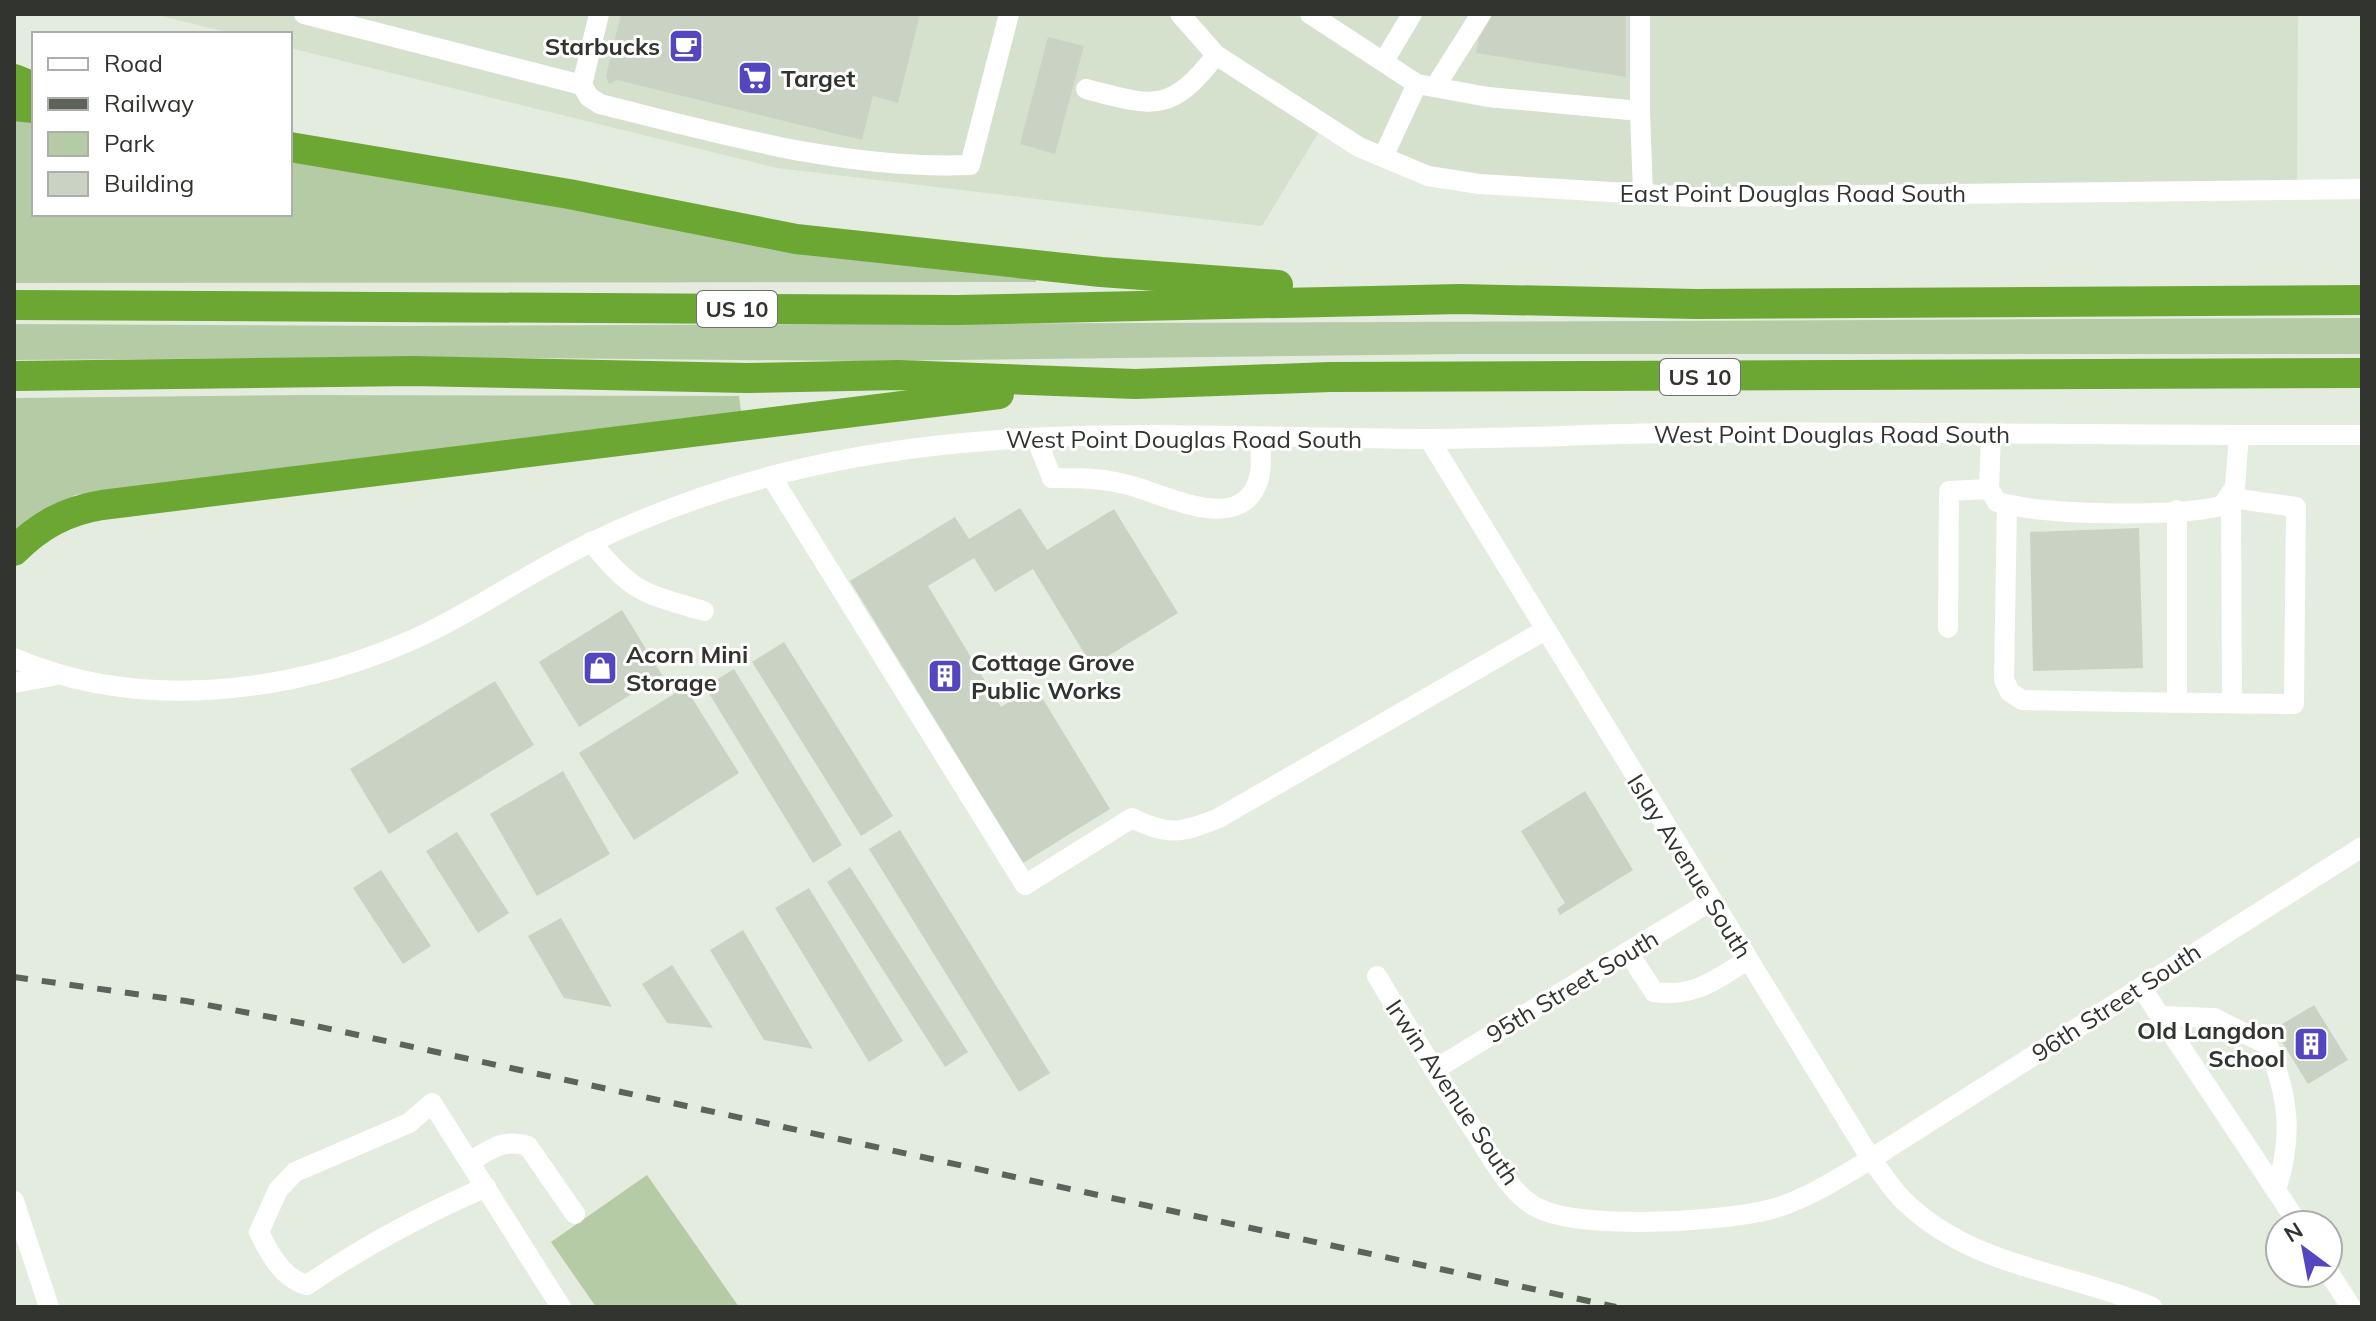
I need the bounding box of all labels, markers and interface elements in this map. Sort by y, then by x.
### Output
cafe icon: Starbucks [667,27,705,65]
place label: Starbucks [545,31,660,61]
legend [32,32,292,216]
text: Road [104,48,163,78]
supermarket icon: Target [736,59,774,97]
place label: Target [781,63,855,93]
text: Railway [104,88,194,118]
text: Park [104,128,155,158]
text: Building [104,168,194,198]
street label: East Point Douglas Road South [1620,178,1966,208]
road number: US 10 [697,291,777,327]
road number: US 10 [1660,359,1740,395]
street label: West Point Douglas Road South [1654,419,2010,449]
street label: West Point Douglas Road South [1006,424,1362,454]
place label: Acorn Mini Storage [626,639,748,697]
place label: Cottage Grove Public Works [971,647,1135,705]
shop icon: Acorn Mini Storage [581,649,619,687]
building icon: Cottage Grove Public Works [926,657,964,695]
street label: Islay Avenue South [1621,768,1759,964]
street label: 95th Street South [1481,923,1663,1049]
street label: 96th Street South [2026,936,2206,1068]
street label: Irwin Avenue South [1380,994,1526,1190]
place label: Old Langdon School [2137,1015,2285,1073]
building icon: Old Langdon School [2292,1025,2330,1063]
north arrow [2264,1209,2344,1289]
text: N [2279,1216,2308,1248]

